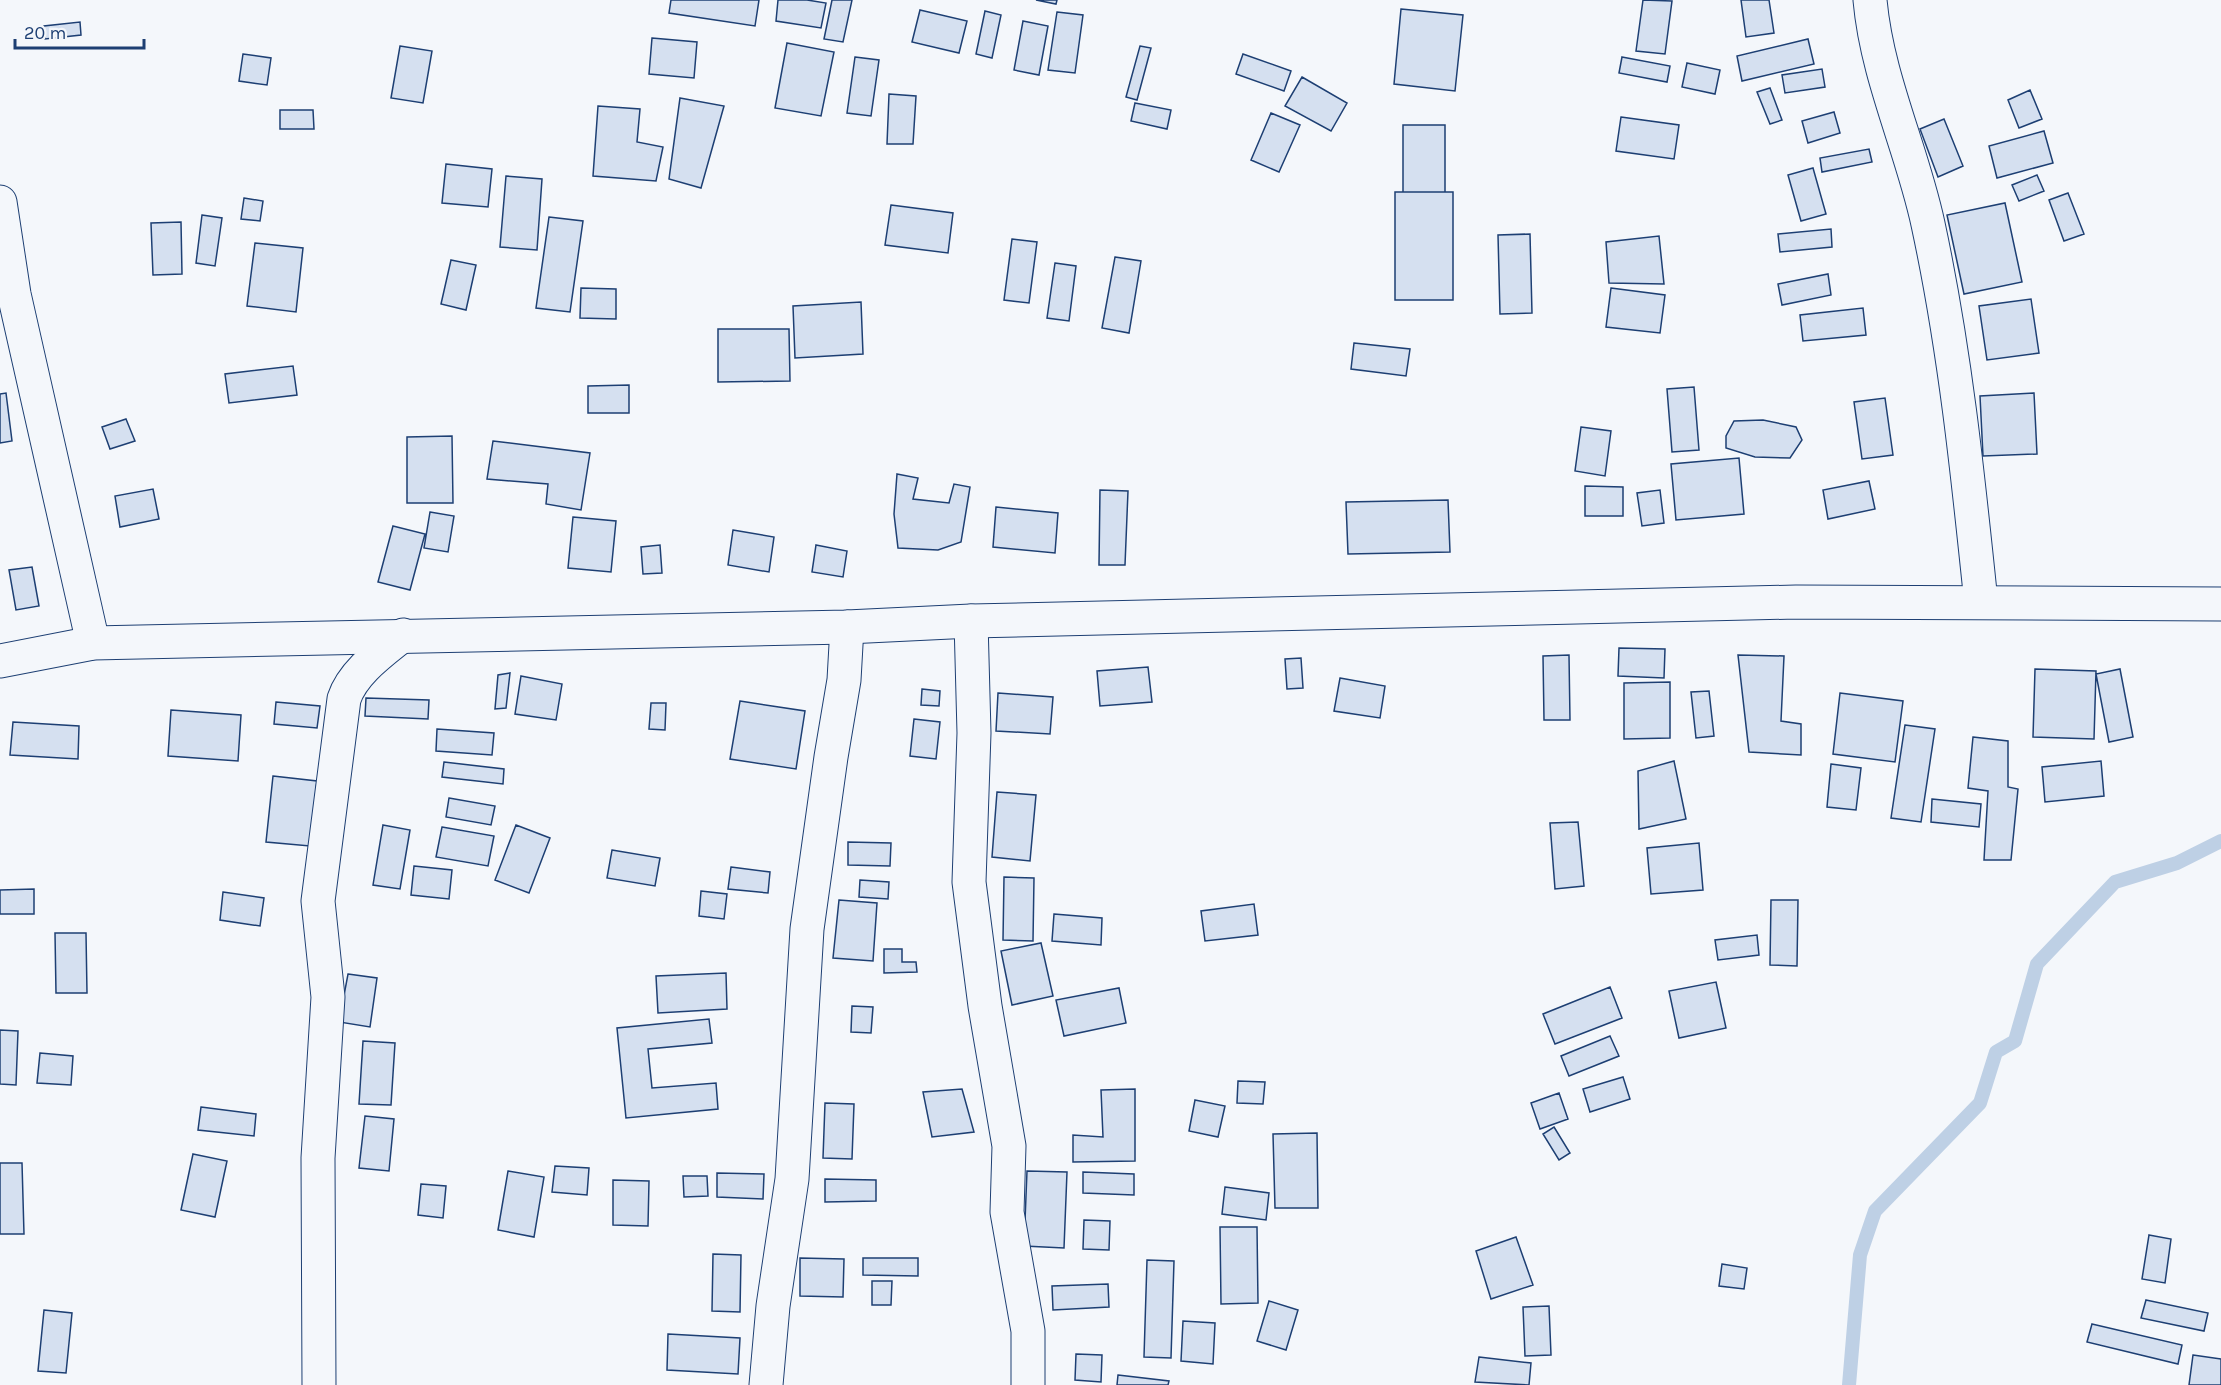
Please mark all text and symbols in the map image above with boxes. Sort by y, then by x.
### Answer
scale bar [15,12,144,50]
text: 20 m [24,22,66,44]

